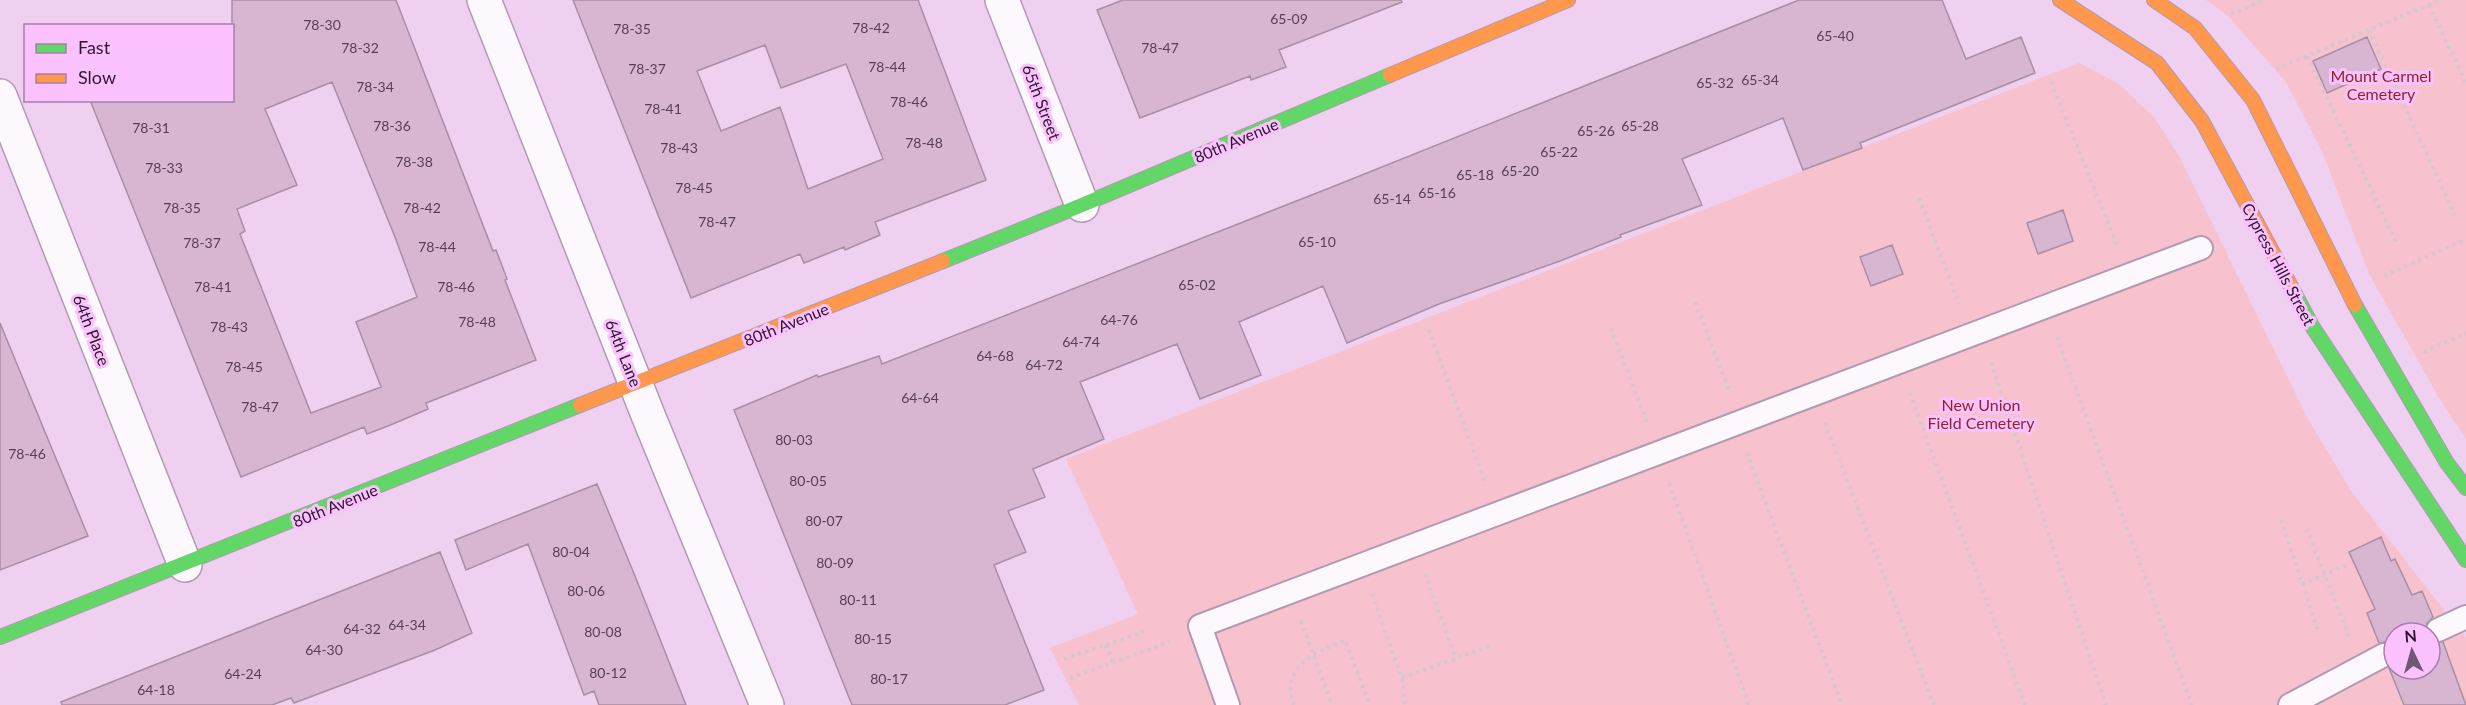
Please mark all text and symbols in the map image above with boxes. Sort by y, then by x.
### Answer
house number: 65-09 [1270,10,1308,27]
house number: 78-30 [303,16,341,33]
house number: 78-42 [852,19,890,36]
house number: 78-35 [613,20,651,37]
legend [24,24,234,102]
house number: 65-40 [1816,27,1854,44]
text: Fast [78,36,111,58]
house number: 78-32 [341,39,379,56]
house number: 78-47 [1141,39,1179,56]
house number: 78-44 [868,58,906,75]
house number: 78-37 [628,60,666,77]
street label: 65th Street [1019,62,1065,143]
text: Slow [78,66,116,88]
park label: Mount Carmel Cemetery [2330,66,2432,103]
house number: 65-34 [1741,71,1779,88]
house number: 65-32 [1696,74,1734,91]
house number: 78-34 [356,78,394,95]
house number: 78-46 [890,93,928,110]
house number: 78-41 [644,100,682,117]
street label: 80th Avenue [1191,114,1281,166]
house number: 78-36 [373,117,411,134]
house number: 65-28 [1621,117,1659,134]
house number: 78-31 [132,119,170,136]
house number: 65-26 [1577,122,1615,139]
house number: 78-48 [905,134,943,151]
house number: 78-43 [660,139,698,156]
house number: 65-22 [1540,143,1578,160]
house number: 78-38 [395,153,433,170]
house number: 78-33 [145,159,183,176]
house number: 65-20 [1501,162,1539,179]
house number: 65-18 [1456,166,1494,183]
house number: 78-45 [675,179,713,196]
house number: 65-16 [1418,184,1456,201]
house number: 65-14 [1373,190,1411,207]
house number: 78-35 [163,199,201,216]
house number: 78-42 [403,199,441,216]
street label: Cypress Hills Street [2239,199,2319,329]
house number: 78-47 [698,213,736,230]
house number: 65-10 [1298,233,1336,250]
house number: 78-37 [183,234,221,251]
house number: 78-44 [418,238,456,255]
house number: 65-02 [1178,276,1216,293]
house number: 78-41 [194,278,232,295]
house number: 78-46 [437,278,475,295]
street label: 64th Place [70,292,114,368]
street label: 80th Avenue [741,298,831,350]
house number: 64-76 [1100,311,1138,328]
house number: 78-48 [458,313,496,330]
street label: 64th Lane [602,317,646,389]
house number: 78-43 [210,318,248,335]
house number: 64-74 [1062,333,1100,350]
house number: 64-68 [976,347,1014,364]
house number: 64-72 [1025,356,1063,373]
house number: 78-45 [225,358,263,375]
house number: 64-64 [901,389,939,406]
park label: New Union Field Cemetery [1928,395,2035,432]
house number: 78-47 [241,398,279,415]
house number: 80-03 [775,431,813,448]
house number: 78-46 [8,445,46,462]
house number: 80-05 [789,472,827,489]
street label: 80th Avenue [290,479,380,531]
house number: 80-07 [805,512,843,529]
house number: 80-04 [552,543,590,560]
house number: 80-09 [816,554,854,571]
house number: 80-06 [567,582,605,599]
house number: 80-11 [839,591,877,608]
house number: 64-34 [388,616,426,633]
house number: 64-32 [343,620,381,637]
north arrow [2382,621,2442,681]
house number: 80-08 [584,623,622,640]
text: N [2404,626,2418,646]
house number: 80-15 [854,630,892,647]
house number: 64-30 [305,641,343,658]
house number: 80-12 [589,664,627,681]
house number: 64-24 [224,665,262,682]
house number: 80-17 [870,670,908,687]
house number: 64-18 [137,681,175,698]

